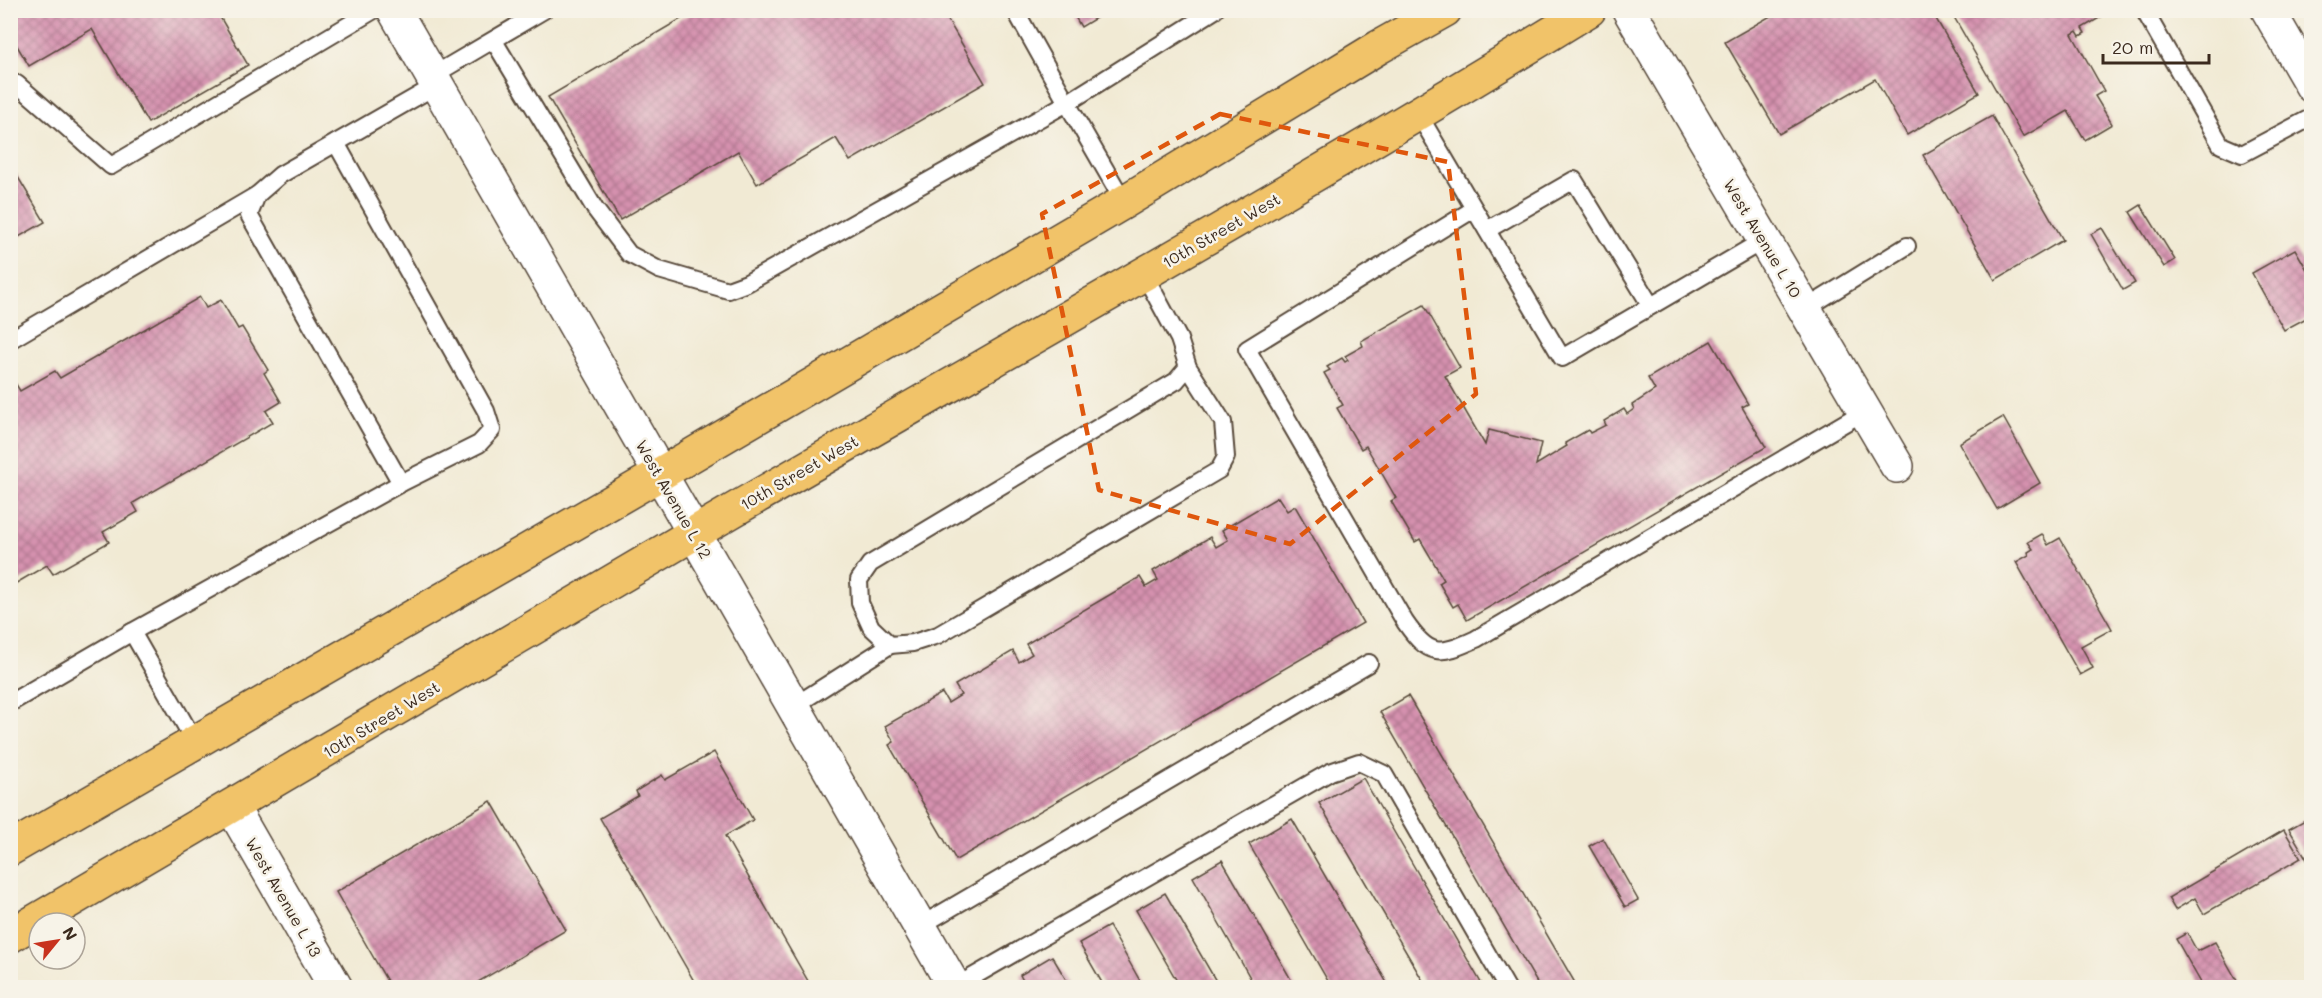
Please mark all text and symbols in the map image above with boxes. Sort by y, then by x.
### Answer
scale bar [2103,27,2210,65]
text: 20 m [2112,35,2153,59]
street label: West Avenue L 10 [1719,175,1807,301]
street label: 10th Street West [1158,188,1284,272]
street label: 10th Street West [736,430,862,514]
street label: West Avenue L 12 [631,436,717,562]
street label: 10th Street West [319,676,443,762]
street label: West Avenue L 13 [241,834,327,960]
north arrow [27,911,87,971]
text: N [58,923,83,944]

